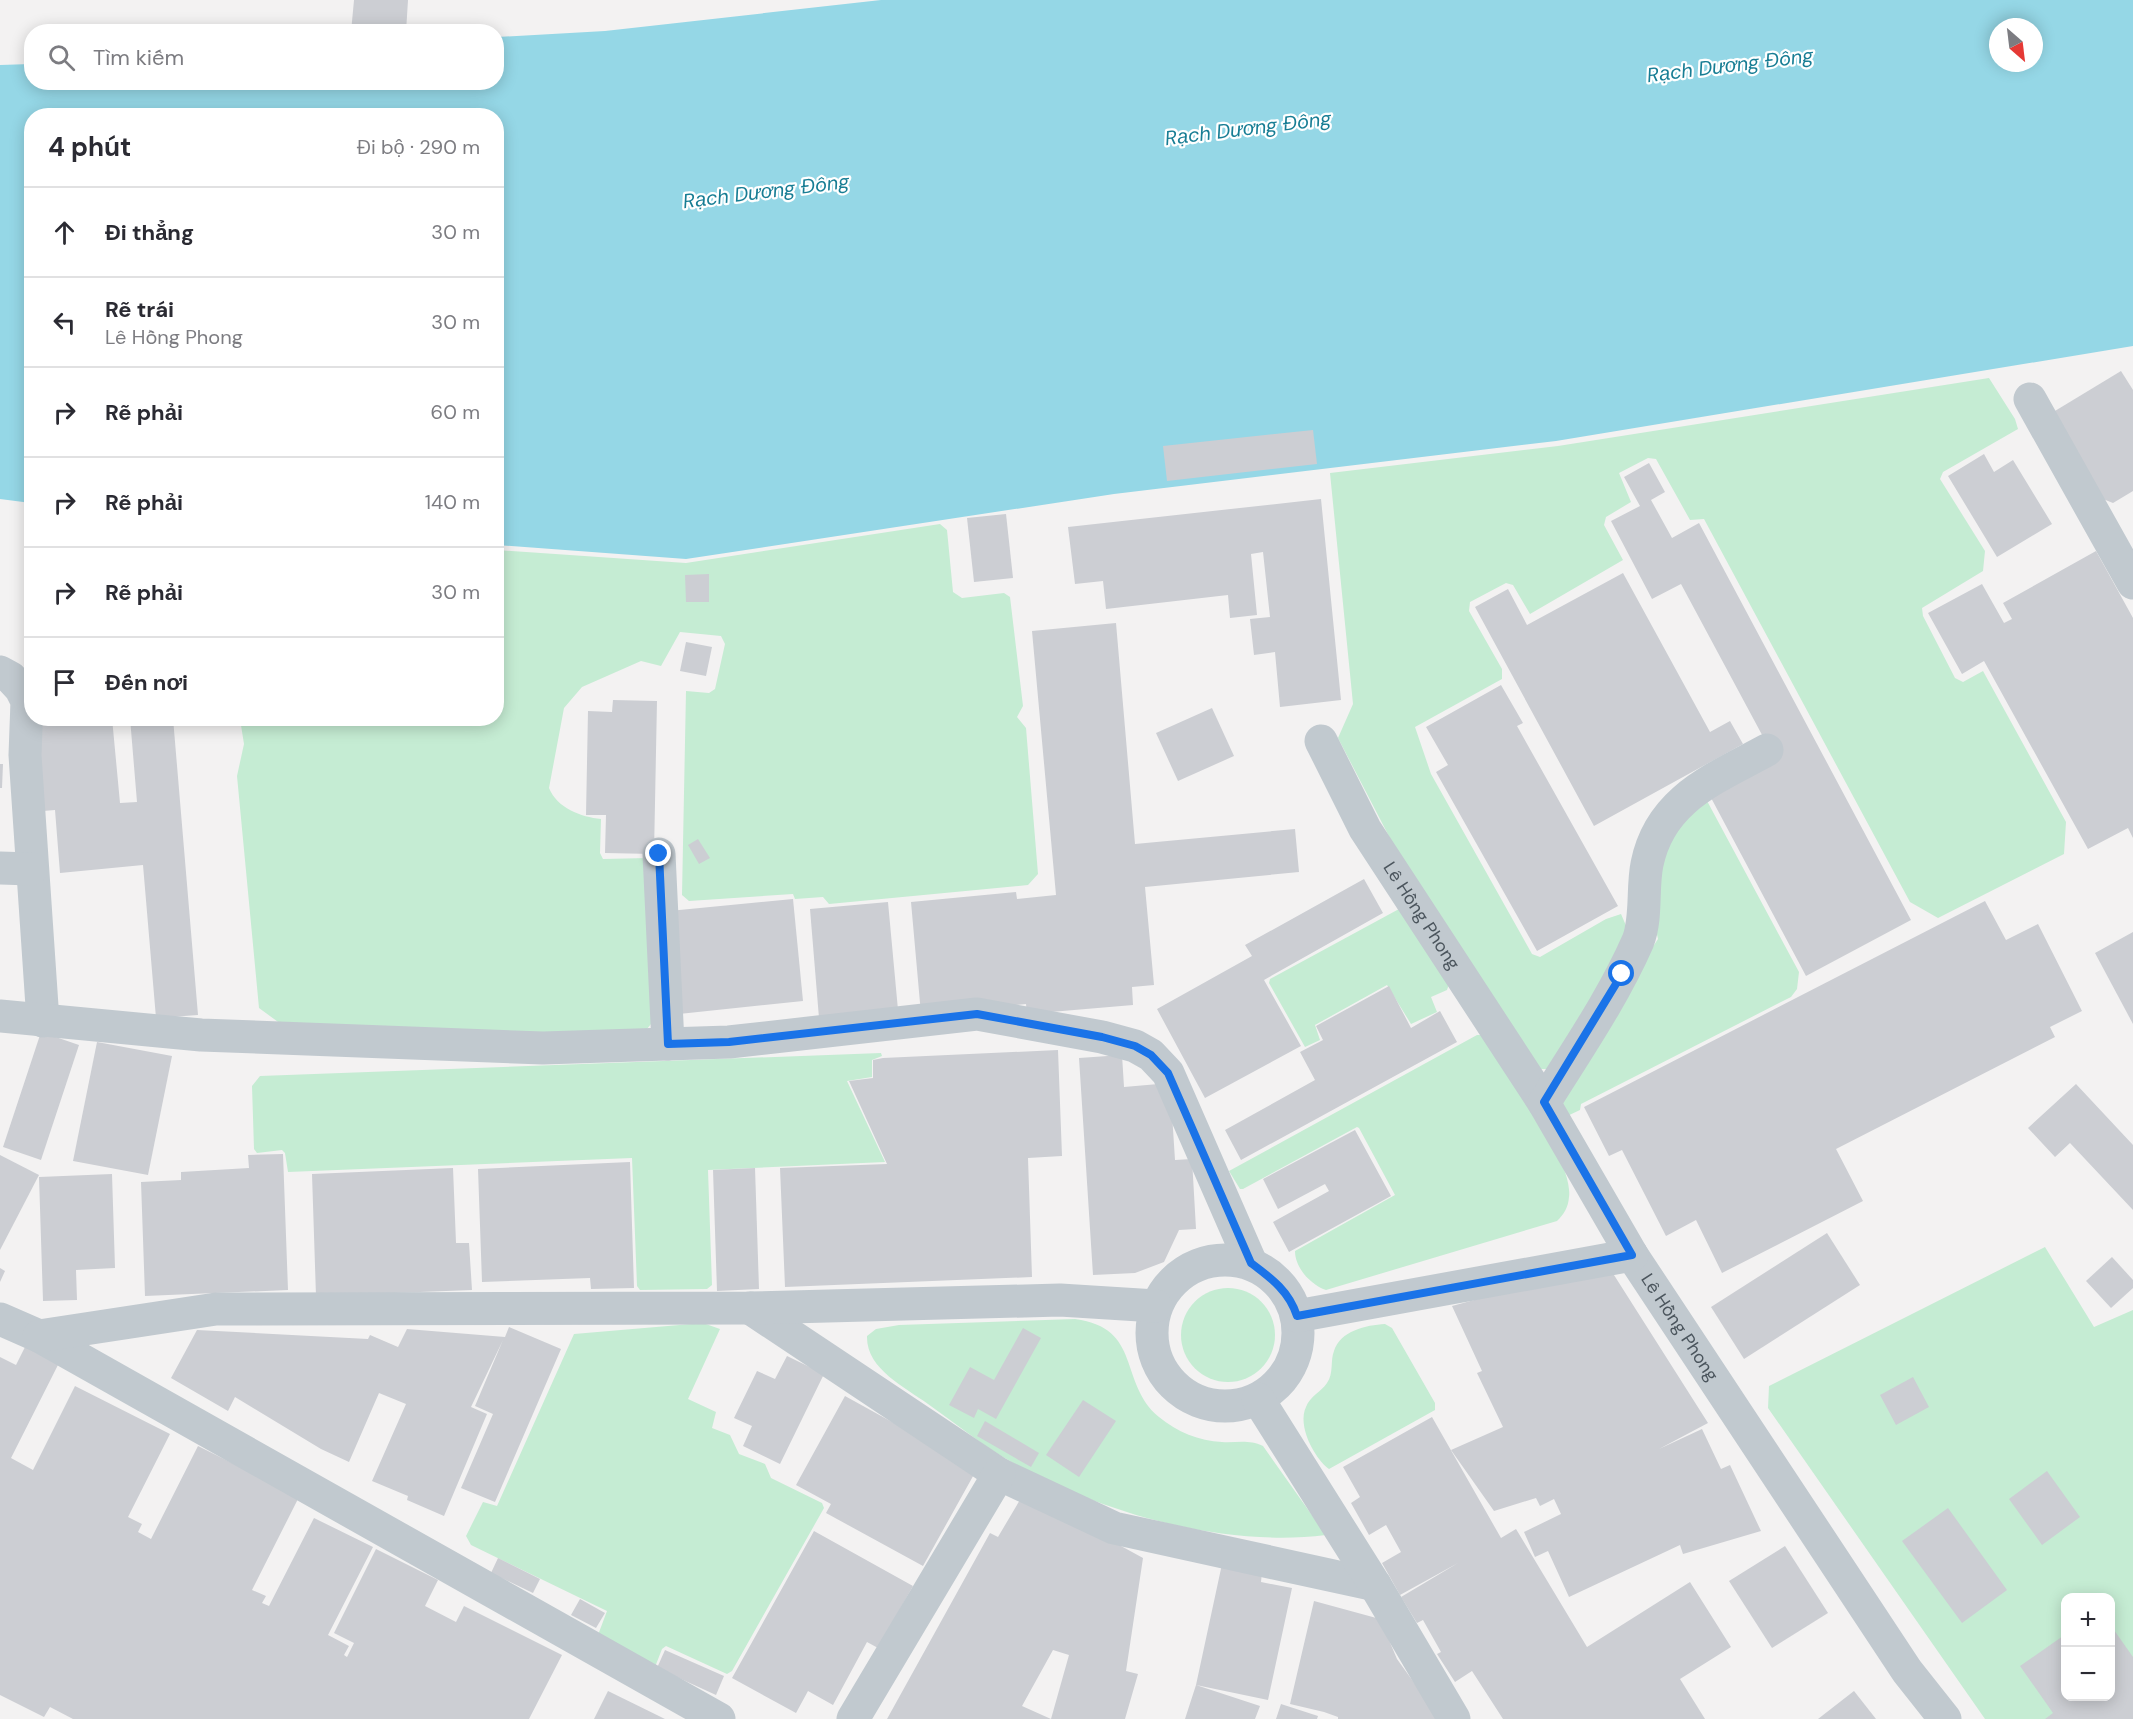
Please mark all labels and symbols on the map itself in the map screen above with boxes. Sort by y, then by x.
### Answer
north arrow [1989,18,2043,72]
water label: Rạch Dương Đông [1645,42,1816,88]
water label: Rạch Dương Đông [1163,105,1334,151]
water label: Rạch Dương Đông [681,168,852,214]
route end [645,840,671,866]
street label: Lê Hồng Phong [1378,857,1466,974]
route start [1608,960,1634,986]
street label: Lê Hồng Phong [1636,1269,1724,1386]

